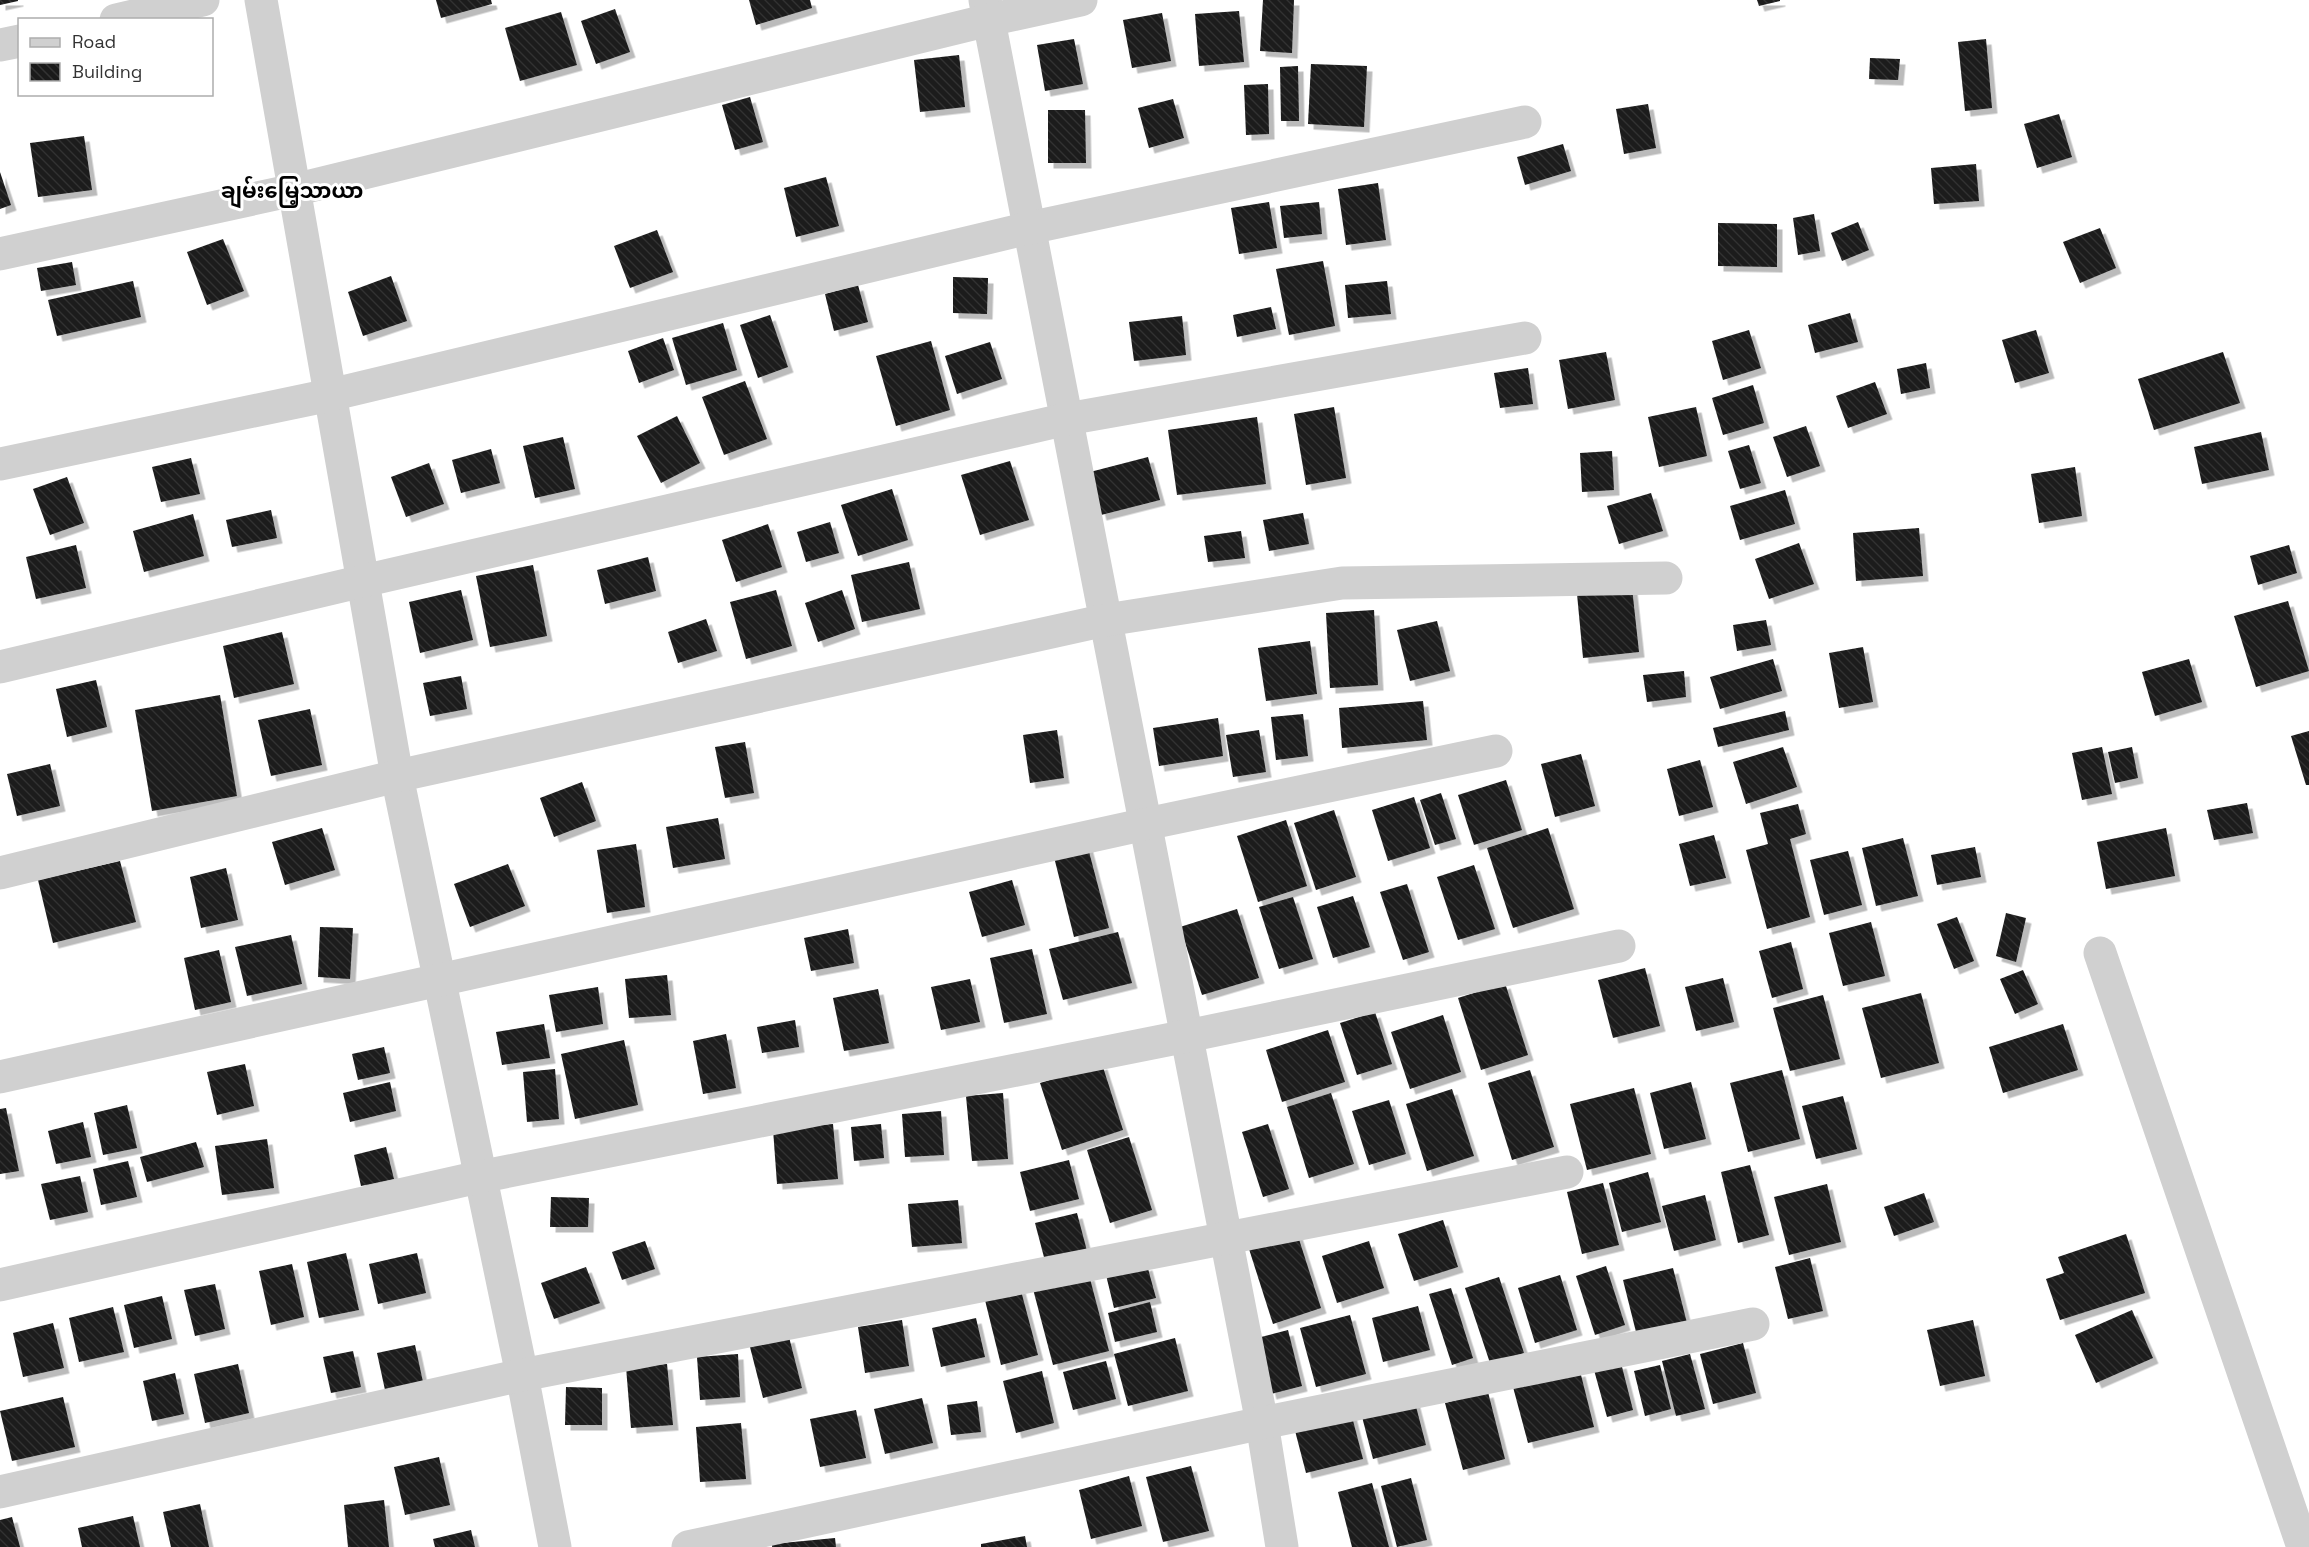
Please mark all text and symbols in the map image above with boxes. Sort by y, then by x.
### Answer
legend [18,18,213,96]
text: Road [72,30,116,53]
text: Building [72,60,142,83]
district label: ချမ်းမြေ့သာယာ [221,175,363,209]

